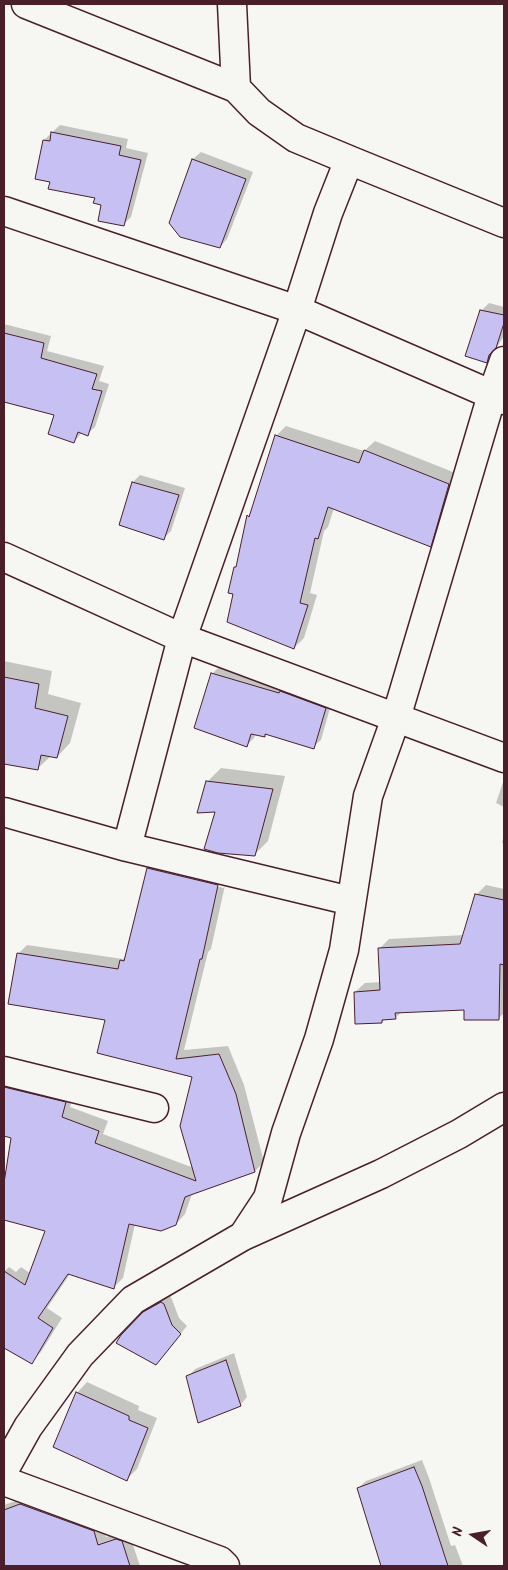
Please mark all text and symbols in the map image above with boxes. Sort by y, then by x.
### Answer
north arrow [448,1510,498,1560]
text: N [447,1525,470,1538]

